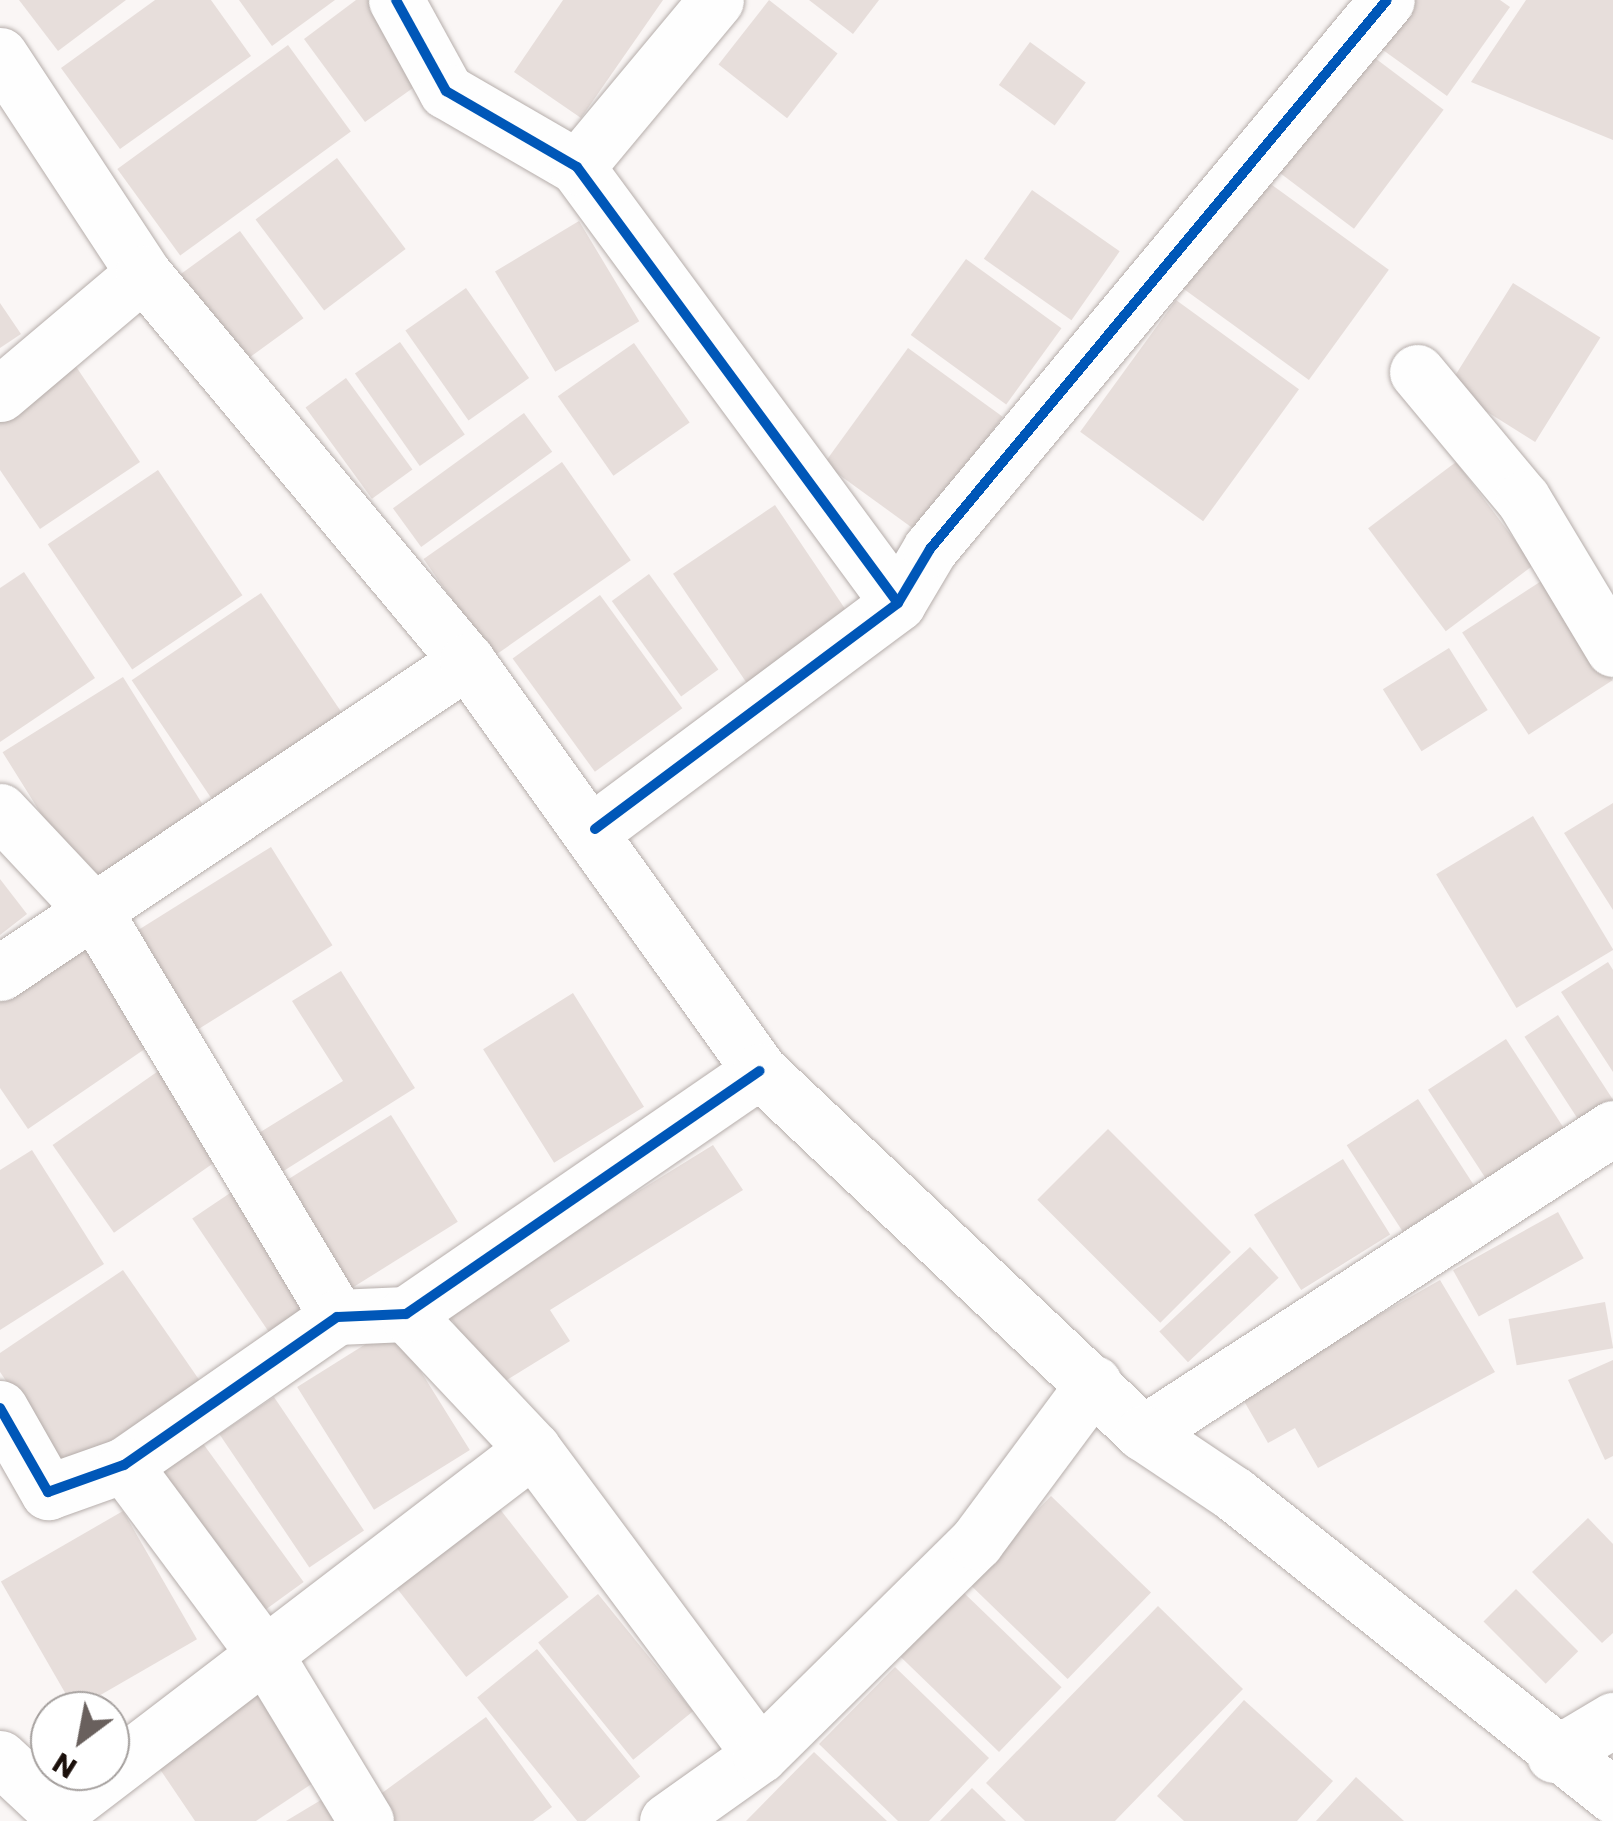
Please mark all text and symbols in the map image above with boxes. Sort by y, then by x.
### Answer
north arrow [30,1691,130,1791]
text: N [46,1743,84,1787]

